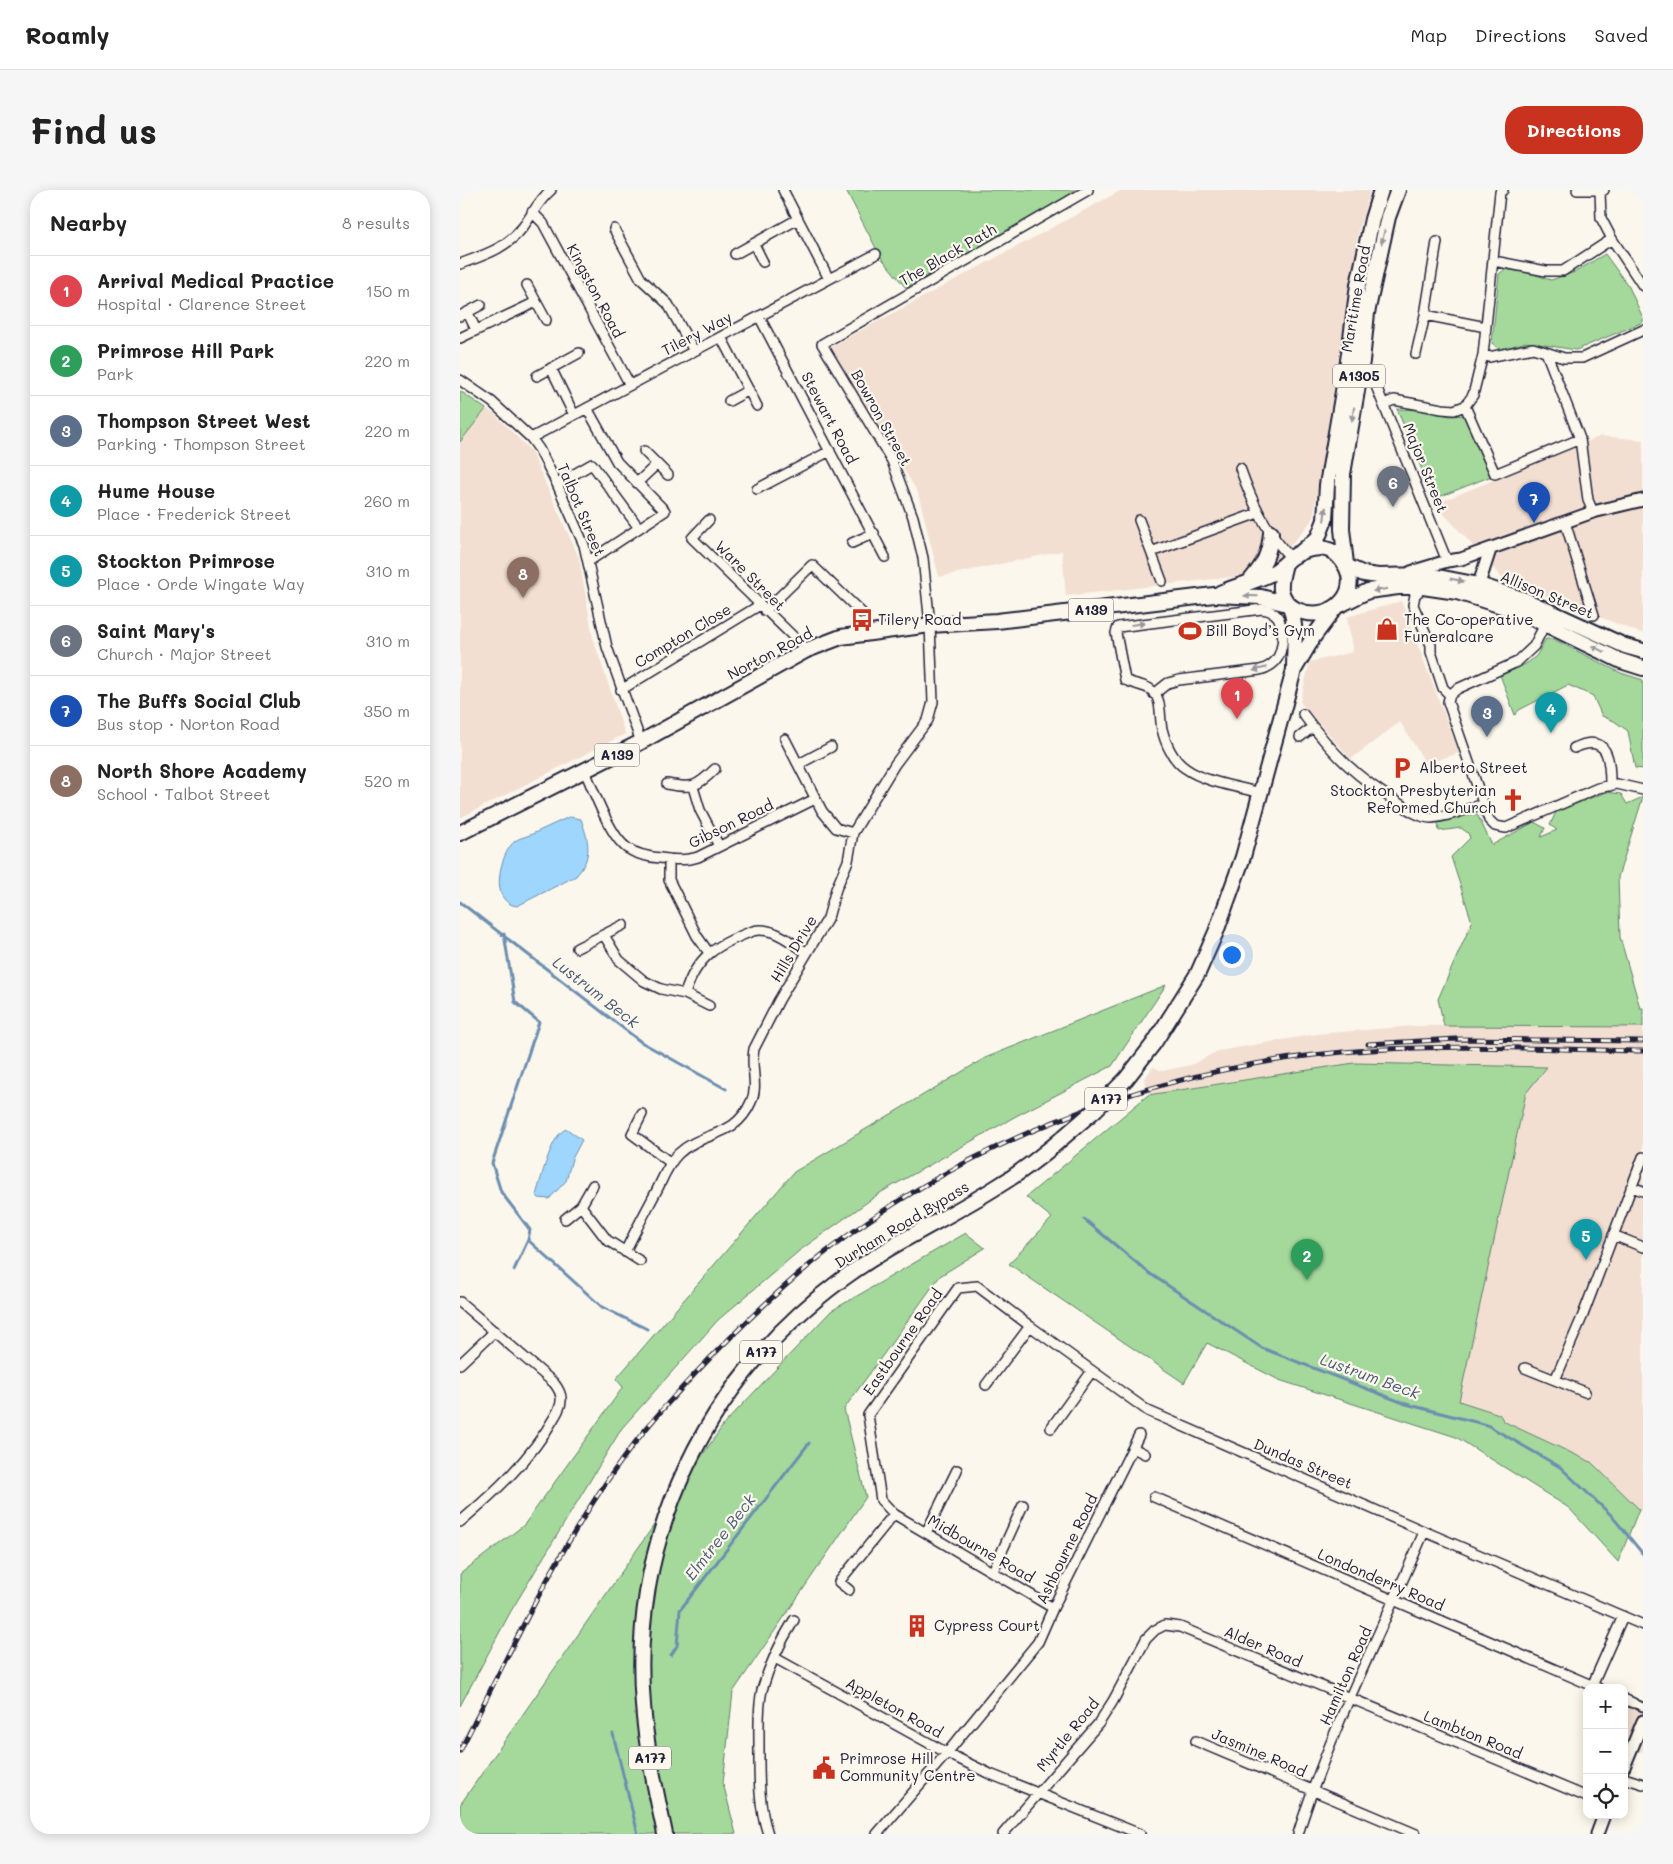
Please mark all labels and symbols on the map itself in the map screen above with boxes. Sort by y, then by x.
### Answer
street label: The Black Path [896,218,999,290]
one-way arrow [1379,229,1387,244]
street label: Kingston Road [563,240,629,341]
street label: Maritime Road [1336,244,1374,354]
street label: Tilery Way [658,306,735,360]
road number: A1305 [1333,365,1385,388]
street label: Bowron Street [847,366,917,469]
street label: Stewart Road [797,368,863,467]
one-way arrow [1348,406,1356,422]
street label: Major Street [1399,420,1453,516]
street label: Talbot Street [553,460,610,559]
pin: 6 [1377,466,1409,507]
pin: 7 [1518,482,1550,523]
one-way arrow [1321,505,1329,521]
street label: Ware Street [711,536,790,615]
pin: 8 [507,557,539,598]
street label: Allison Street [1498,565,1597,623]
one-way arrow [1449,576,1464,584]
one-way arrow [1372,586,1388,594]
one-way arrow [1243,592,1259,600]
street label: Compton Close [630,598,735,672]
road number: A139 [1068,598,1114,622]
bus stop icon: Tilery Road [849,607,875,633]
place label: Tilery Road [878,609,962,629]
place label: The Co-operative Funeralcare [1404,609,1534,646]
shop icon: The Co-operative Funeralcare [1374,616,1400,642]
sports icon: Bill Boyd’s Gym [1177,618,1203,644]
one-way arrow [1130,620,1146,628]
place label: Bill Boyd’s Gym [1206,620,1315,640]
street label: Norton Road [724,622,815,684]
one-way arrow [1591,645,1605,653]
one-way arrow [1253,665,1268,673]
pin: 1 [1221,678,1253,719]
pin: 4 [1535,692,1567,733]
pin: 3 [1471,696,1503,737]
road number: A139 [594,744,640,766]
parking icon: Alberto Street [1389,755,1415,781]
place label: Alberto Street [1419,757,1528,777]
place label: Stockton Presbyterian Reformed Church [1330,780,1496,817]
church icon: Stockton Presbyterian Reformed Church [1500,787,1526,813]
street label: Gibson Road [685,794,776,852]
street label: Hills Drive [765,911,821,986]
your location [1219,942,1245,968]
water label: Lustrum Beck [549,951,644,1032]
road number: A177 [1085,1088,1127,1111]
street label: Durham Road Bypass [831,1176,972,1272]
pin: 5 [1570,1219,1602,1260]
pin: 2 [1291,1239,1323,1280]
street label: Eastbourne Road [858,1284,946,1399]
road number: A177 [740,1340,782,1364]
water label: Lustrum Beck [1318,1348,1423,1403]
street label: Dundas Street [1251,1433,1356,1493]
water label: Elmtree Beck [679,1489,760,1584]
street label: Ashbourne Road [1031,1490,1101,1607]
street label: Midbourne Road [925,1509,1038,1587]
street label: Londonderry Road [1315,1543,1448,1615]
building icon: Cypress Court [904,1613,930,1639]
place label: Cypress Court [934,1615,1040,1635]
street label: Alder Road [1221,1621,1305,1671]
street label: Hamilton Road [1314,1623,1376,1728]
street label: Appleton Road [842,1672,947,1742]
street label: Myrtle Road [1031,1693,1103,1775]
street label: Lambton Road [1421,1705,1526,1763]
street label: Jasmine Road [1209,1723,1310,1781]
road number: A177 [629,1746,671,1770]
place label: Primrose Hill Community Centre [840,1748,976,1785]
public building icon: Primrose Hill Community Centre [811,1755,837,1781]

